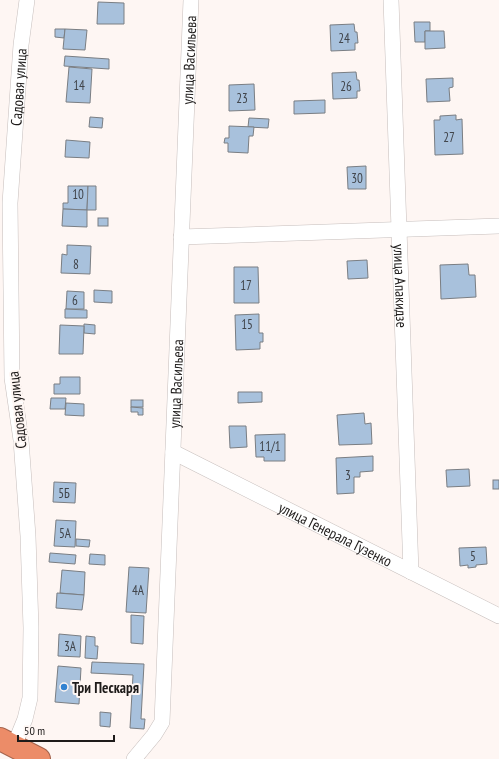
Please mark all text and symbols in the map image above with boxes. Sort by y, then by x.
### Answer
street label: улица Васильева [177,15,200,105]
house number: 24 [338,30,350,47]
street label: Садовая улица [6,48,30,126]
house number: 14 [73,77,85,94]
house number: 26 [340,78,352,95]
house number: 23 [236,90,248,107]
house number: 27 [443,129,455,146]
house number: 30 [351,170,363,187]
house number: 10 [72,186,84,203]
street label: улица Апакидзе [390,244,412,328]
house number: 8 [73,256,79,273]
house number: 17 [240,277,252,294]
house number: 6 [72,292,78,309]
house number: 15 [241,316,253,333]
street label: улица Васильева [164,339,187,429]
street label: Садовая улица [3,370,31,450]
house number: 11/1 [259,438,281,455]
house number: 3 [345,467,351,484]
house number: 5Б [58,485,70,502]
street label: улица Генерала Гузенко [276,497,396,570]
house number: 5А [59,525,72,542]
house number: 5 [470,548,476,565]
house number: 4А [132,582,145,599]
house number: 3А [64,638,77,655]
place label: Три Пескаря [72,678,139,697]
marker: Три Пескаря [59,682,69,692]
scale bar [18,717,114,743]
text: 50 m [24,723,45,738]

